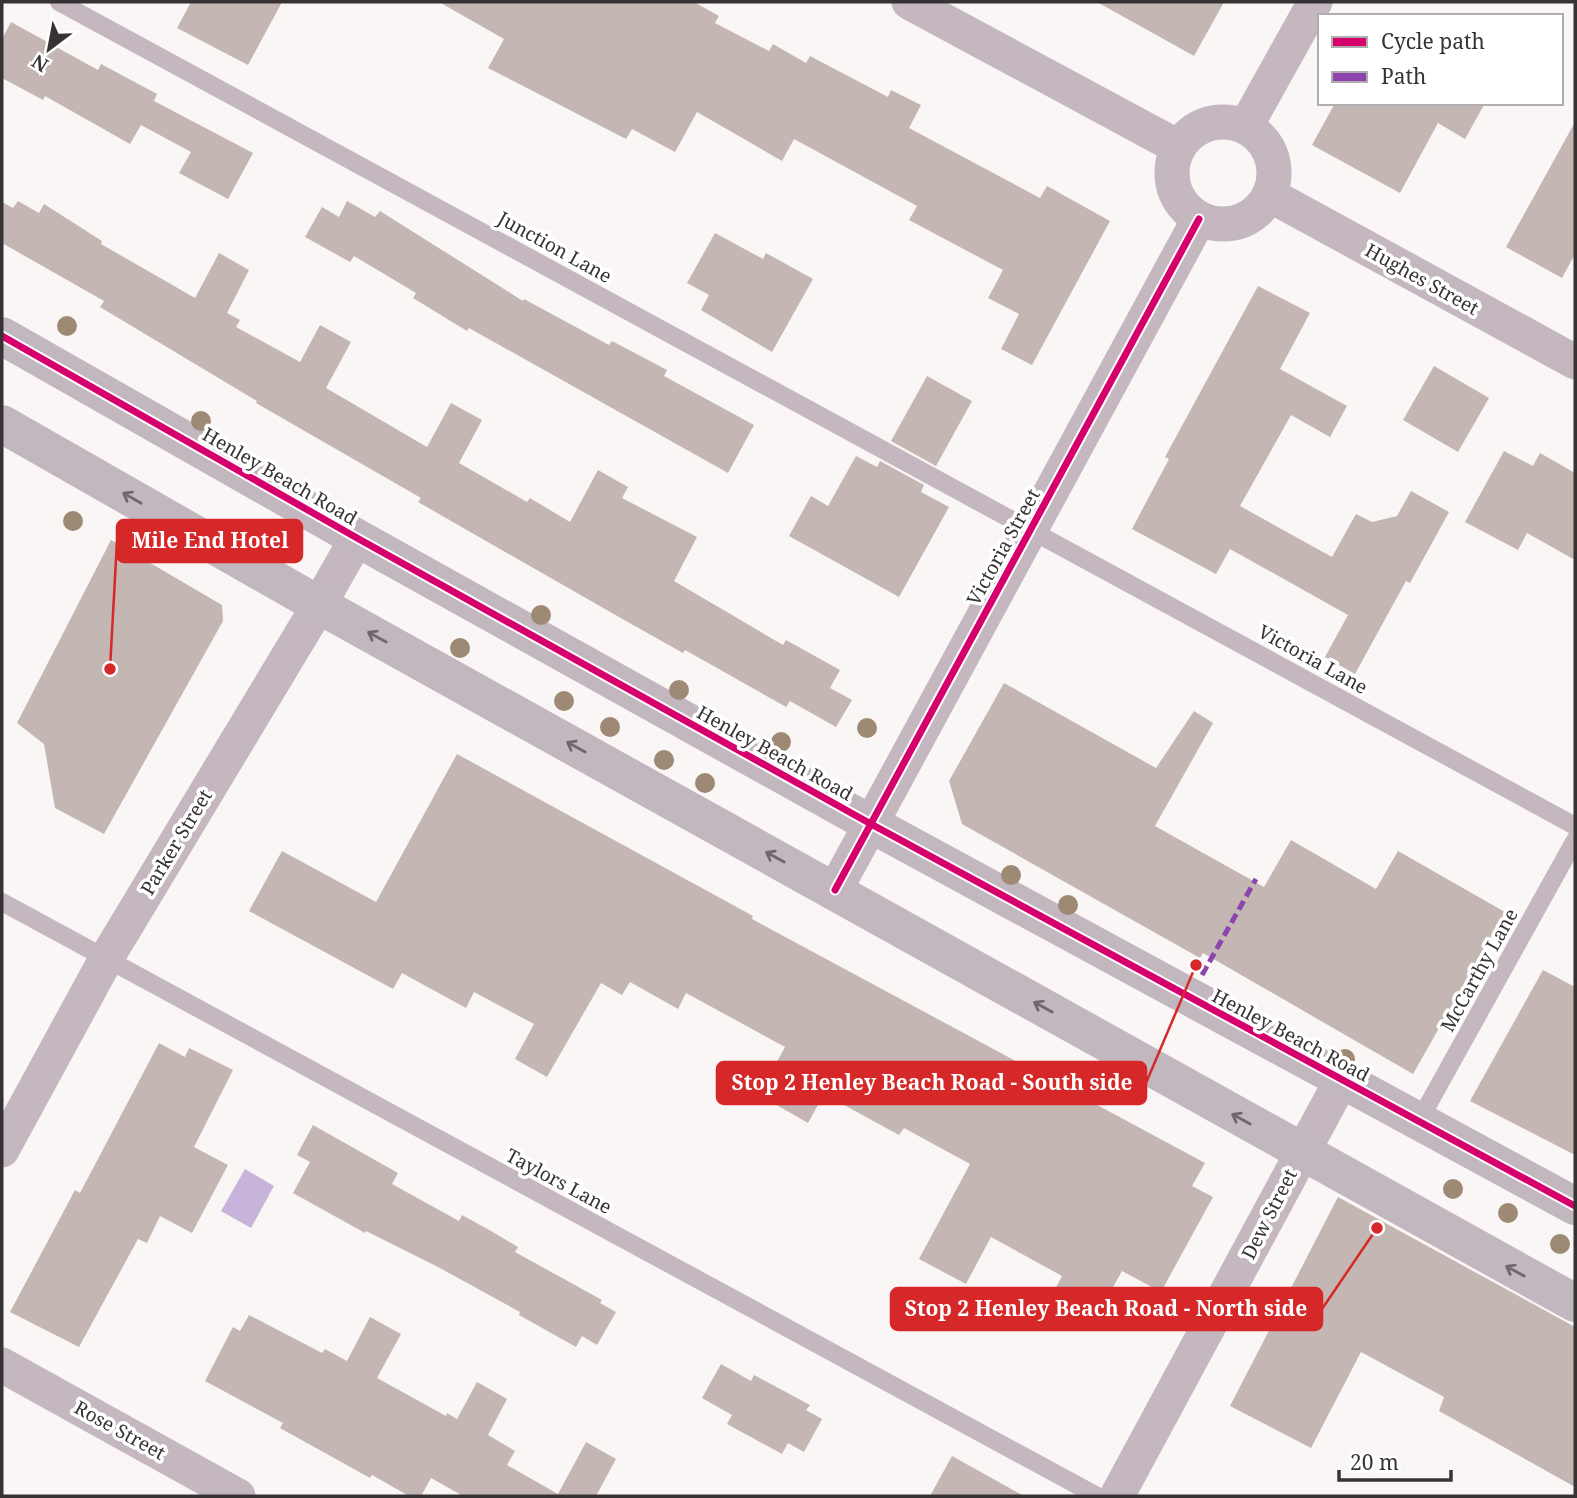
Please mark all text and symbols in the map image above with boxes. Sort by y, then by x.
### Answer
north arrow [14,14,84,84]
legend [1318,14,1563,105]
text: Cycle path [1381,27,1485,55]
text: N [27,48,53,78]
text: Path [1381,62,1426,90]
street label: Junction Lane [493,205,617,289]
street label: Hughes Street [1361,237,1484,321]
street label: Henley Beach Road [198,421,362,531]
street label: Victoria Street [960,484,1046,610]
one-way arrow [122,491,142,505]
callout: Mile End Hotel [117,520,302,562]
text: Mile End Hotel [131,526,289,554]
street label: Victoria Lane [1254,618,1372,700]
one-way arrow [367,630,387,644]
street label: Henley Beach Road [692,699,858,807]
one-way arrow [566,740,587,753]
street label: Parker Street [134,784,218,900]
one-way arrow [765,850,786,863]
street label: McCarthy Lane [1434,904,1524,1036]
street label: Henley Beach Road [1208,983,1374,1088]
one-way arrow [1033,1000,1054,1013]
callout: Stop 2 Henley Beach Road - South side [717,1062,1146,1104]
text: Stop 2 Henley Beach Road - South side [731,1068,1133,1096]
one-way arrow [1232,1112,1252,1126]
street label: Taylors Lane [502,1142,616,1220]
street label: Dew Street [1235,1164,1303,1264]
one-way arrow [1506,1263,1526,1277]
callout: Stop 2 Henley Beach Road - North side [891,1288,1322,1330]
text: Stop 2 Henley Beach Road - North side [905,1294,1307,1322]
street label: Rose Street [70,1394,170,1466]
scale bar [1339,1438,1451,1482]
text: 20 m [1350,1448,1399,1476]

